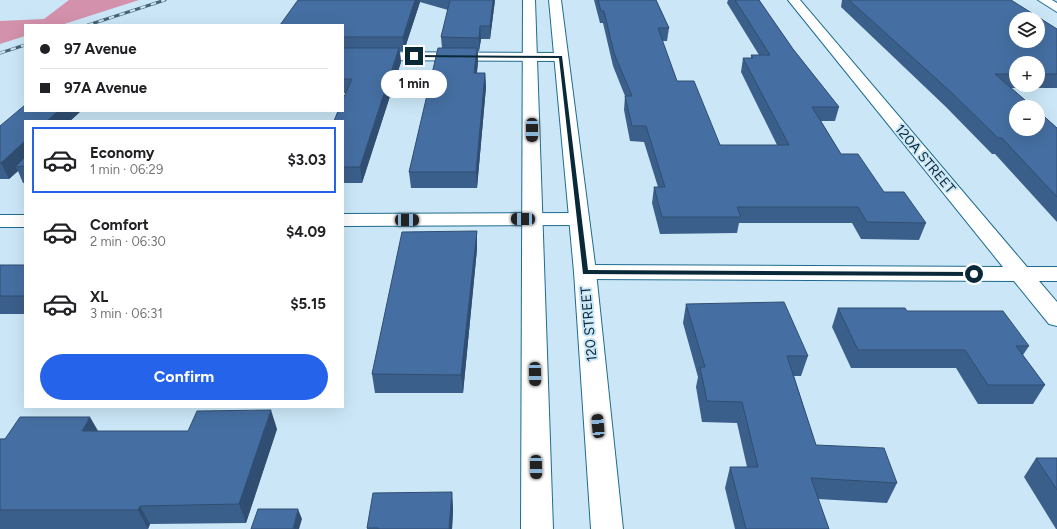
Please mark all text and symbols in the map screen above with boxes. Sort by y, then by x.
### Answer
map controls [1009,12,1045,136]
button: layers [1009,12,1045,48]
text: 97 Avenue [64,40,136,58]
route end [405,47,423,65]
button: + [1009,56,1045,92]
callout: 1 min [381,70,447,98]
text: 1 min [399,76,429,91]
text: 97A Avenue [64,79,147,97]
button: − [1009,100,1045,136]
car [526,118,538,142]
street label: 120A STREET [891,121,959,197]
icon: car [42,142,78,178]
text: Economy [90,144,155,162]
text: $3.03 [288,151,326,169]
text: 1 min · 06:29 [90,162,163,177]
car [511,213,535,225]
icon: car [42,214,78,250]
car [395,214,419,226]
text: Comfort [90,216,149,234]
text: $4.09 [286,223,326,241]
text: 2 min · 06:30 [90,234,166,249]
route start [965,265,983,283]
street label: 120 STREET [577,285,601,362]
icon: car [42,286,78,322]
text: XL [90,288,108,306]
text: $5.15 [290,295,326,313]
text: 3 min · 06:31 [90,306,163,321]
button: Confirm [40,354,328,400]
car [529,362,541,386]
car [591,414,605,438]
car [530,455,542,479]

